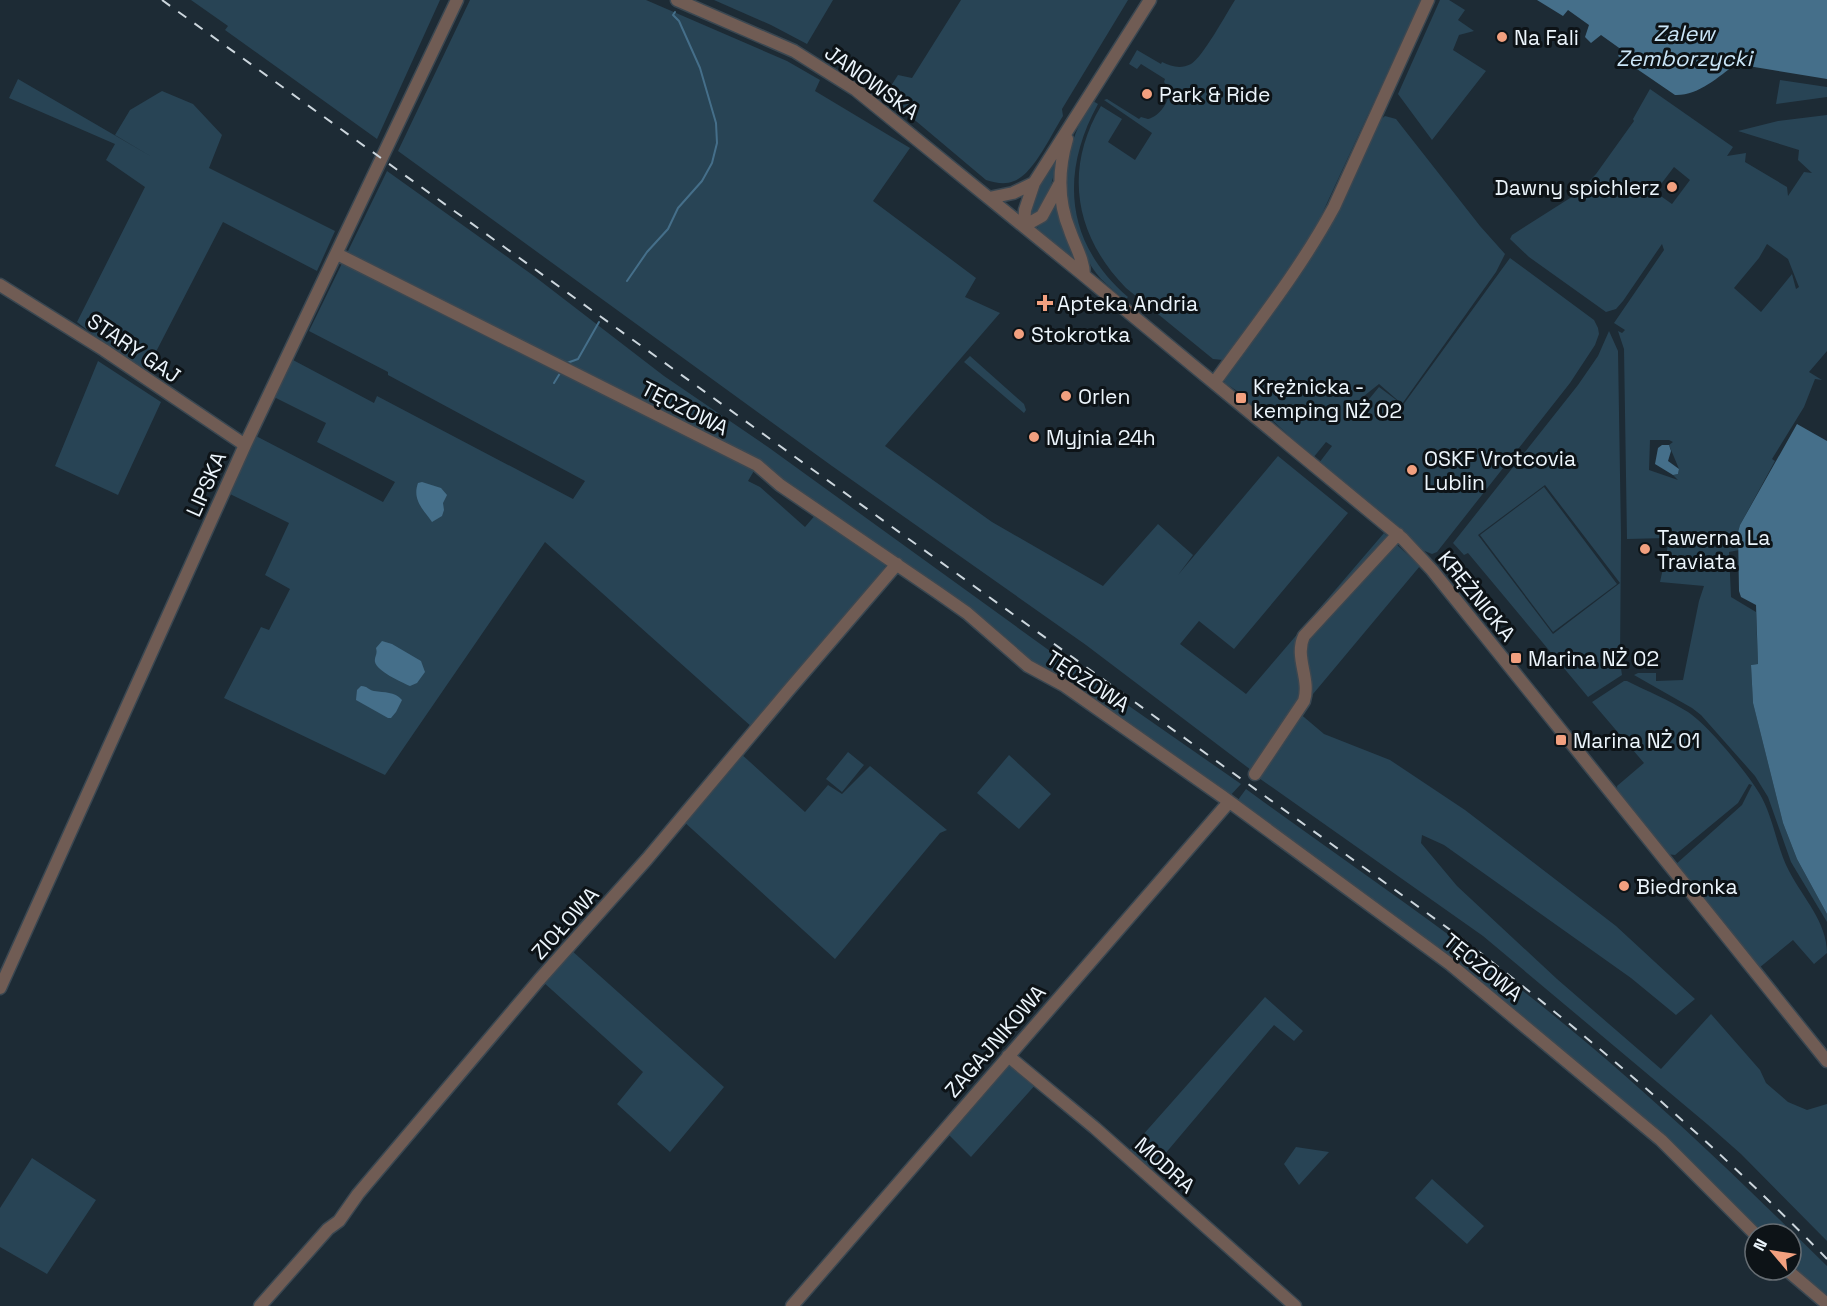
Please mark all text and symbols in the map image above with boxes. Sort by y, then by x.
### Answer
water label: Zalew Zemborzycki [1616,19,1754,72]
place label: Na Fali [1514,24,1579,51]
marker: Na Fali [1495,30,1509,44]
street label: JANOWSKA [819,39,925,125]
place label: Park & Ride [1159,81,1271,108]
marker: Park & Ride [1140,87,1154,101]
place label: Dawny spichlerz [1495,174,1660,201]
marker: Dawny spichlerz [1665,180,1679,194]
place label: Apteka Andria [1057,290,1198,317]
marker: Apteka Andria [1038,296,1052,310]
street label: STARY GAJ [82,307,186,389]
place label: Stokrotka [1031,321,1130,348]
marker: Stokrotka [1012,327,1026,341]
place label: Krężnicka - kemping NŻ 02 [1253,373,1402,424]
street label: TĘCZOWA [637,375,733,441]
place label: Orlen [1078,383,1130,410]
marker: Orlen [1059,389,1073,403]
marker: Krężnicka - kemping NŻ 02 [1234,391,1248,405]
place label: Myjnia 24h [1046,424,1156,451]
marker: Myjnia 24h [1027,430,1041,444]
place label: OSKF Vrotcovia Lublin [1424,445,1576,496]
street label: LIPSKA [180,447,232,521]
marker: OSKF Vrotcovia Lublin [1405,463,1419,477]
place label: Tawerna La Traviata [1657,524,1770,575]
marker: Tawerna La Traviata [1638,542,1652,556]
street label: KRĘŻNICKA [1432,545,1522,647]
street label: TĘCZOWA [1041,644,1135,718]
place label: Marina NŻ 02 [1528,645,1659,672]
marker: Marina NŻ 02 [1509,651,1523,665]
place label: Marina NŻ 01 [1573,727,1700,754]
marker: Marina NŻ 01 [1554,733,1568,747]
place label: Biedronka [1636,873,1738,900]
marker: Biedronka [1617,879,1631,893]
street label: ZIOŁOWA [525,881,605,965]
street label: TĘCZOWA [1438,927,1528,1007]
street label: ZAGAJNIKOWA [939,979,1051,1103]
street label: MODRA [1129,1131,1201,1199]
north arrow [1743,1222,1803,1282]
text: N [1749,1235,1772,1255]

